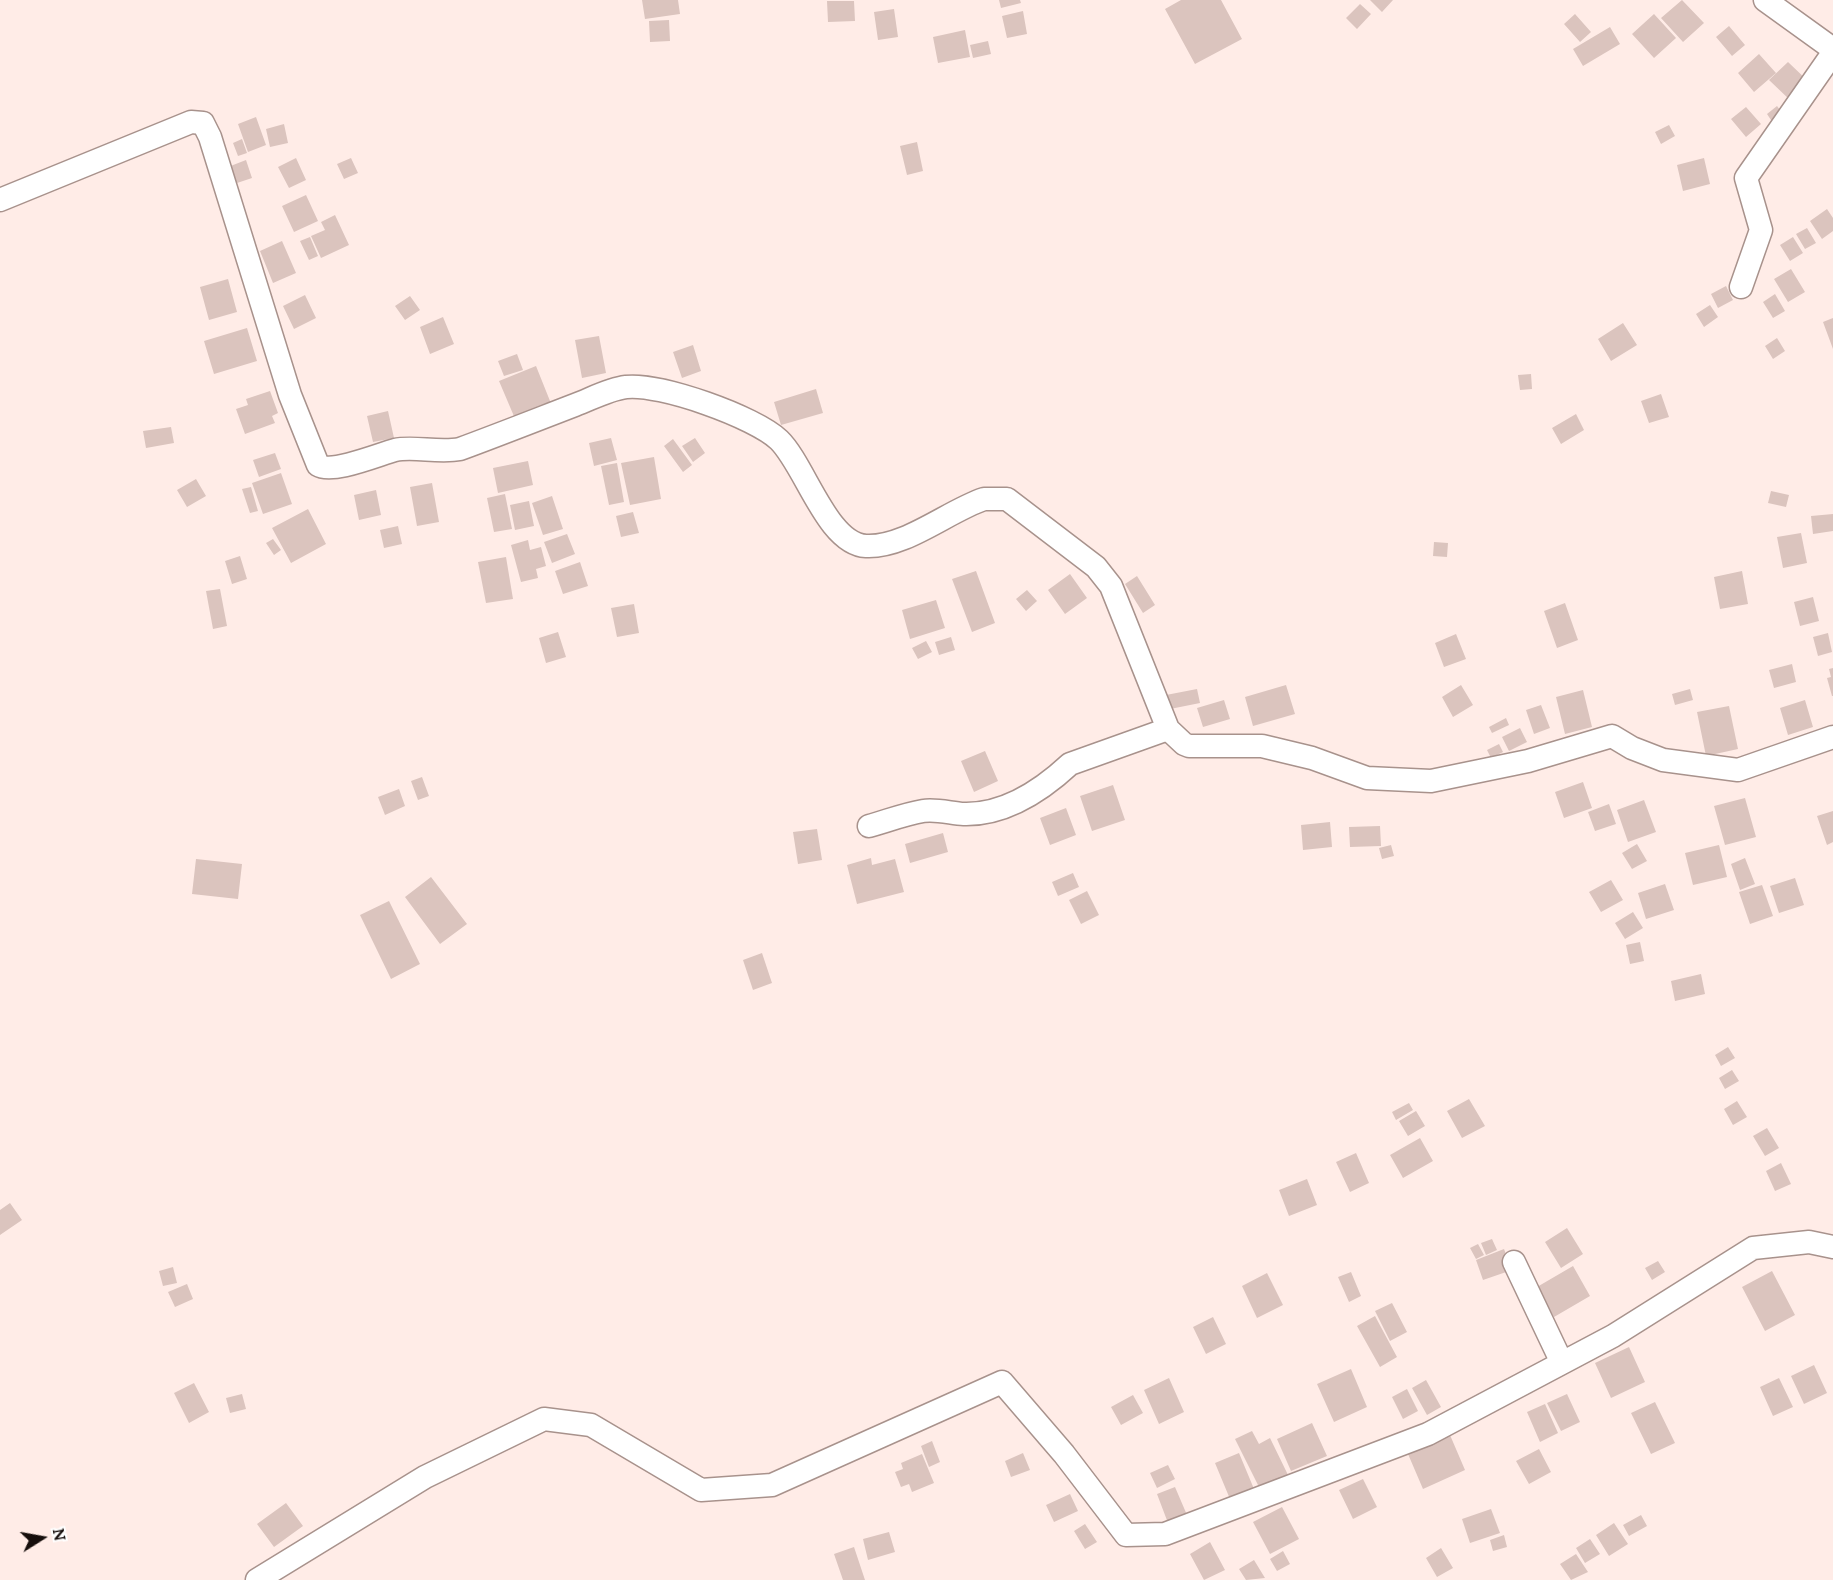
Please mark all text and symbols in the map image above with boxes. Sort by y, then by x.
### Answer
north arrow [12,1508,72,1568]
text: N [49,1527,71,1543]

